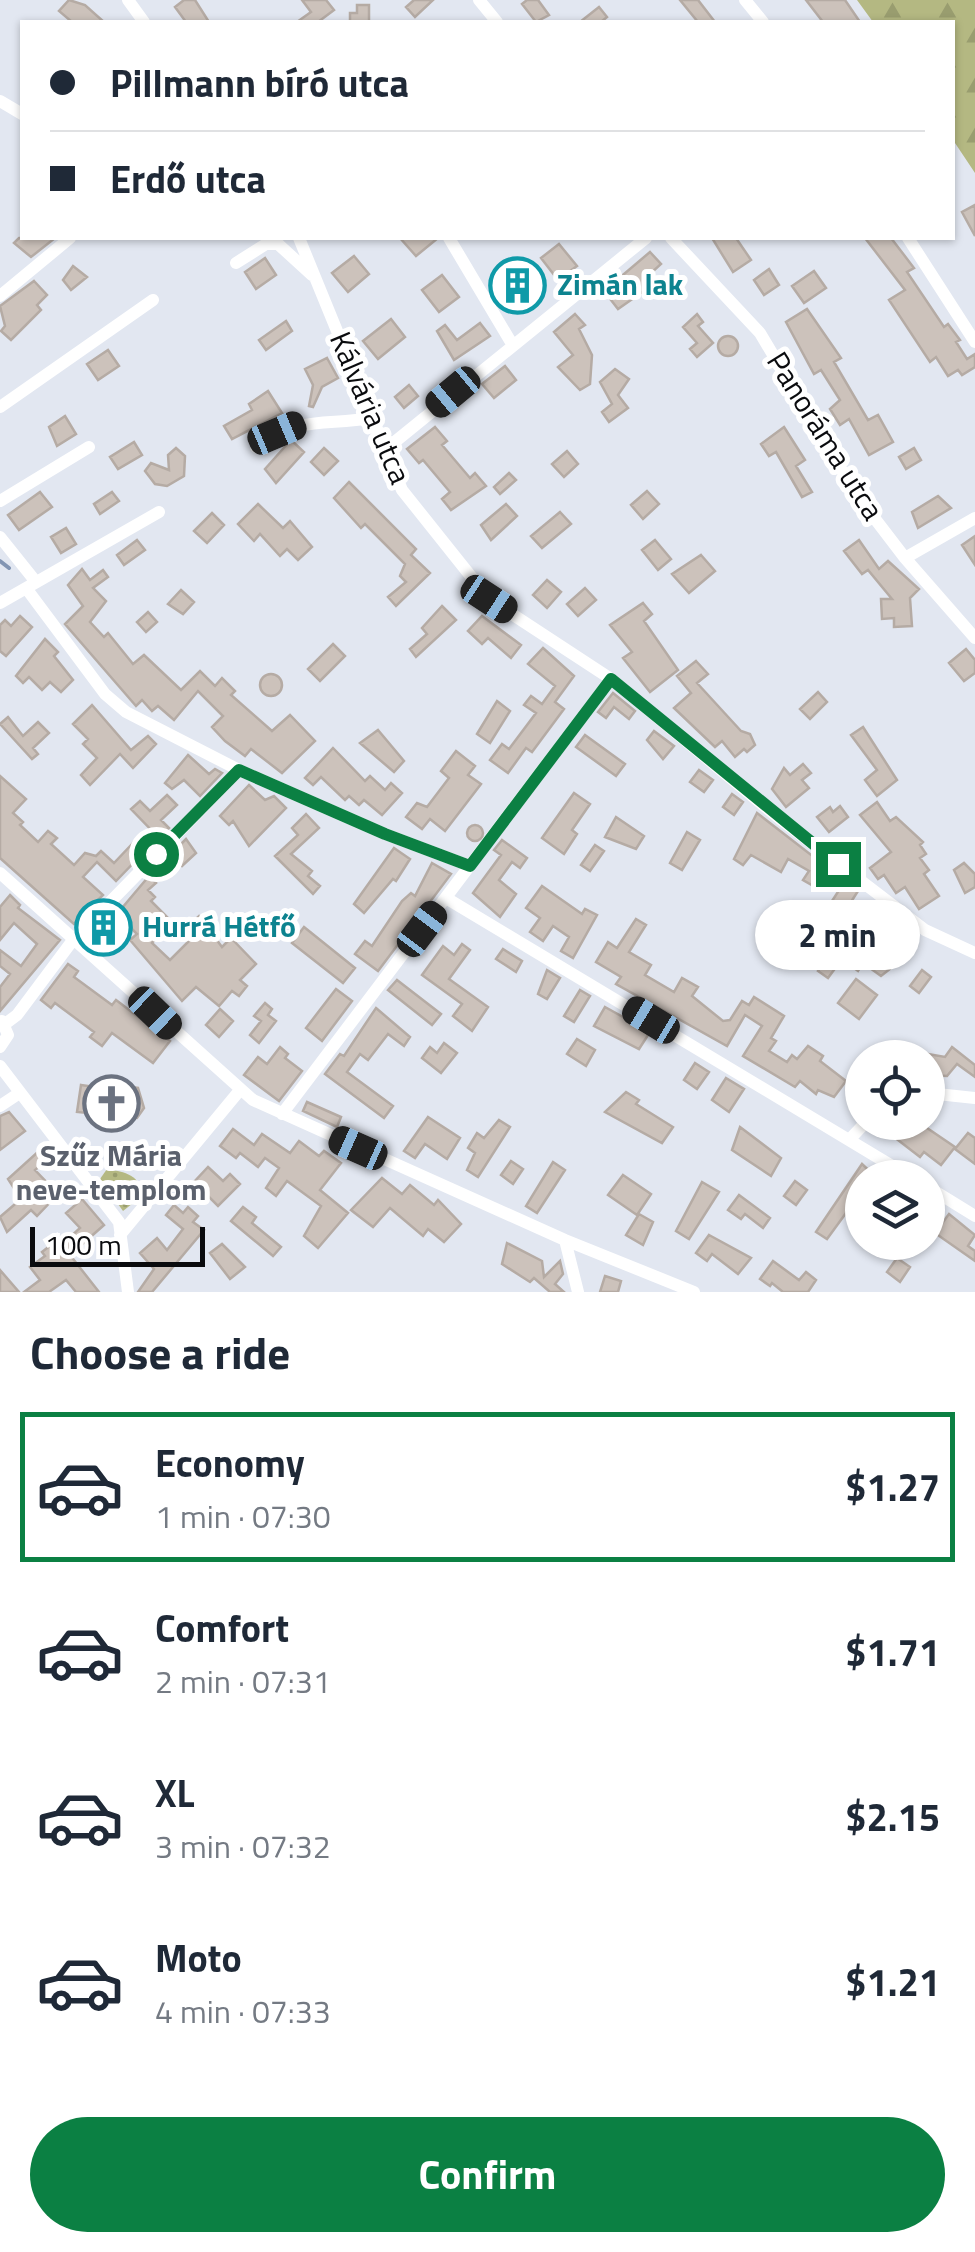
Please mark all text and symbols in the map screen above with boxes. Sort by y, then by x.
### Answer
text: Pillmann bíró utca [110,54,409,112]
text: Erdő utca [110,150,266,208]
building icon: Zimán lak [488,255,548,315]
place label: Zimán lak [557,261,684,307]
street label: Kálvária utca [318,324,424,491]
street label: Panoráma utca [756,342,896,529]
car [420,361,486,423]
car [244,407,310,459]
car [456,570,522,628]
route start [134,832,179,877]
route end [816,842,861,887]
car [392,896,452,962]
building icon: Hurrá Hétfő [73,897,133,957]
callout: 2 min [756,899,920,969]
place label: Hurrá Hétfő [142,903,296,949]
text: 2 min [799,911,876,959]
car [123,981,187,1045]
car [618,992,684,1048]
map controls [845,1040,945,1260]
button: locate [845,1040,945,1140]
church icon: Szűz Mária neve-templom [81,1074,141,1134]
car [324,1122,392,1174]
place label: Szűz Mária neve-templom [16,1132,206,1212]
button: layers [845,1160,945,1260]
scale bar [30,1222,205,1266]
text: 100 m [45,1223,122,1266]
text: Choose a ride [30,1318,290,1386]
text: Economy [155,1434,305,1492]
icon: car [35,1442,125,1532]
text: $1.27 [845,1458,940,1516]
text: 1 min · 07:30 [155,1492,331,1540]
text: Comfort [155,1599,289,1657]
icon: car [35,1607,125,1697]
text: $1.71 [845,1623,940,1681]
text: 2 min · 07:31 [155,1657,331,1705]
text: XL [155,1764,195,1822]
icon: car [35,1772,125,1862]
text: $2.15 [845,1788,940,1846]
text: 3 min · 07:32 [155,1822,331,1870]
text: Moto [155,1929,242,1987]
icon: car [35,1937,125,2027]
text: $1.21 [845,1953,940,2011]
text: 4 min · 07:33 [155,1987,331,2035]
button: Confirm [30,2117,945,2232]

